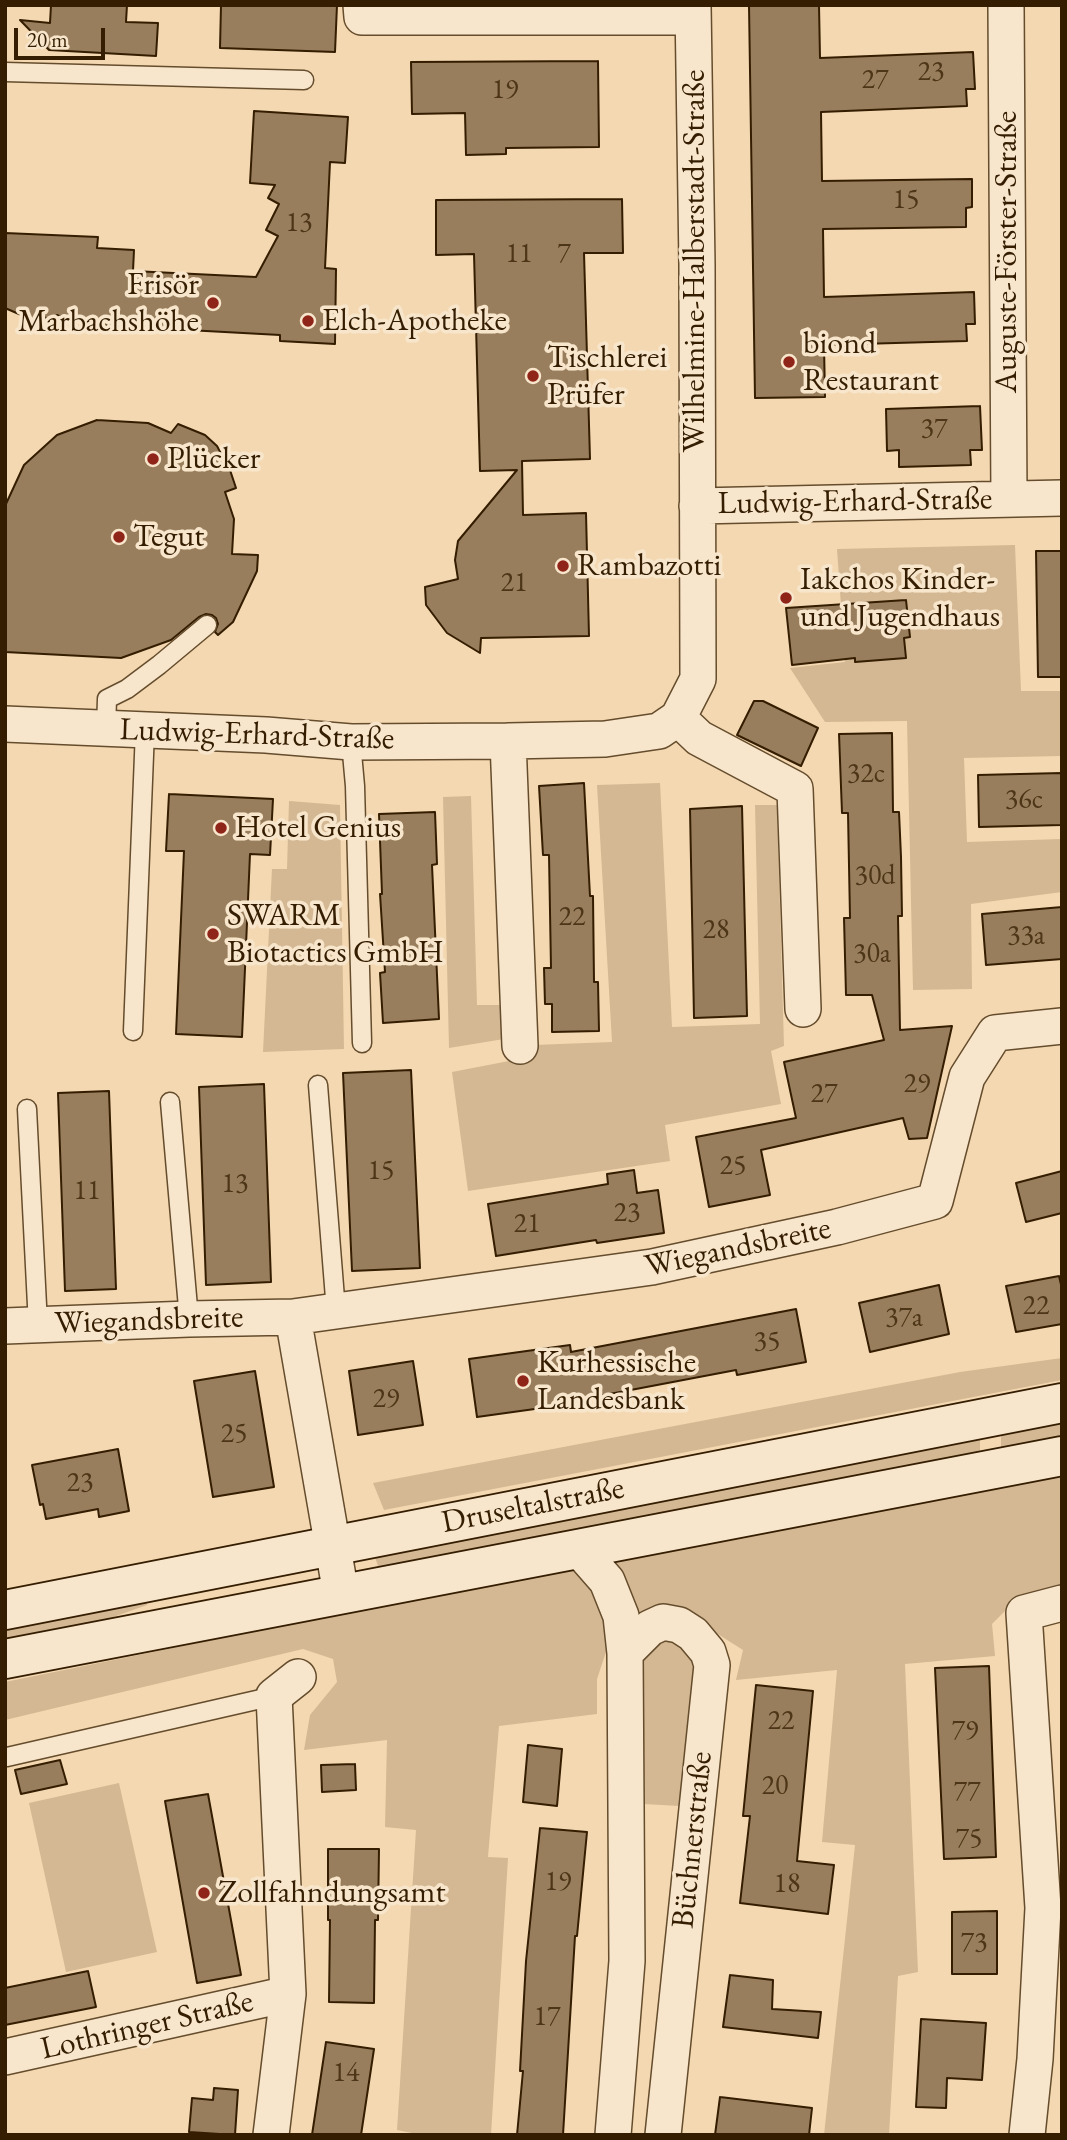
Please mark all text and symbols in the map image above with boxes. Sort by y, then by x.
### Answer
scale bar [18,14,108,58]
text: 20 m [27,26,68,53]
house number: 23 [918,55,944,89]
house number: 27 [862,63,888,97]
street label: Wilhelmine-Halberstadt-Straße [676,70,714,452]
house number: 19 [492,73,518,107]
street label: Auguste-Förster-Straße [988,111,1026,393]
house number: 15 [893,183,919,217]
house number: 13 [286,206,312,240]
house number: 11 [506,237,532,271]
house number: 7 [557,237,571,271]
place label: Frisör Marbachshöhe [18,266,199,341]
marker: Frisör Marbachshöhe [205,295,221,311]
place label: Elch-Apotheke [322,302,507,340]
marker: Elch-Apotheke [300,313,316,329]
place label: biond Restaurant [803,325,939,400]
place label: Tischlerei Prüfer [547,339,667,414]
marker: biond Restaurant [781,354,797,370]
marker: Tischlerei Prüfer [525,368,541,384]
house number: 37 [921,412,947,446]
place label: Plücker [167,440,260,478]
marker: Plücker [145,451,161,467]
street label: Ludwig-Erhard-Straße [717,480,993,524]
place label: Tegut [133,518,204,556]
marker: Tegut [111,529,127,545]
place label: Rambazotti [577,547,721,585]
marker: Rambazotti [555,558,571,574]
place label: Iakchos Kinder- und Jugendhaus [800,561,1000,636]
house number: 21 [501,566,527,600]
marker: Iakchos Kinder- und Jugendhaus [778,590,794,606]
street label: Ludwig-Erhard-Straße [119,711,395,759]
house number: 32c [847,757,885,791]
house number: 36c [1005,783,1043,817]
place label: Hotel Genius [235,809,401,847]
marker: Hotel Genius [213,820,229,836]
house number: 30d [854,859,896,893]
place label: SWARM Biotactics GmbH [227,897,444,972]
house number: 22 [559,900,585,934]
house number: 28 [703,913,729,947]
house number: 33a [1007,919,1045,953]
marker: SWARM Biotactics GmbH [205,926,221,942]
house number: 30a [853,937,891,971]
house number: 29 [904,1067,930,1101]
house number: 27 [811,1077,837,1111]
house number: 25 [720,1149,746,1183]
house number: 15 [368,1154,394,1188]
house number: 13 [222,1167,248,1201]
house number: 11 [74,1174,100,1208]
house number: 23 [614,1196,640,1230]
house number: 21 [514,1207,540,1241]
street label: Wiegandsbreite [642,1210,834,1286]
house number: 22 [1023,1289,1049,1323]
street label: Wiegandsbreite [54,1299,244,1343]
house number: 37a [885,1301,923,1335]
house number: 35 [754,1325,780,1359]
place label: Kurhessische Landesbank [537,1344,696,1419]
marker: Kurhessische Landesbank [515,1373,531,1389]
house number: 29 [373,1382,399,1416]
house number: 25 [221,1417,247,1451]
house number: 23 [67,1466,93,1500]
street label: Druseltalstraße [438,1469,628,1543]
house number: 22 [768,1704,794,1738]
house number: 79 [952,1714,978,1748]
street label: Büchnerstraße [665,1750,721,1930]
house number: 20 [762,1769,788,1803]
house number: 77 [954,1775,980,1809]
house number: 75 [956,1822,982,1856]
house number: 19 [545,1865,571,1899]
house number: 18 [774,1867,800,1901]
place label: Zollfahndungsamt [218,1874,445,1912]
marker: Zollfahndungsamt [196,1885,212,1901]
house number: 73 [961,1926,987,1960]
street label: Lothringer Straße [37,1983,257,2069]
house number: 17 [534,2000,560,2034]
house number: 14 [333,2056,359,2090]

